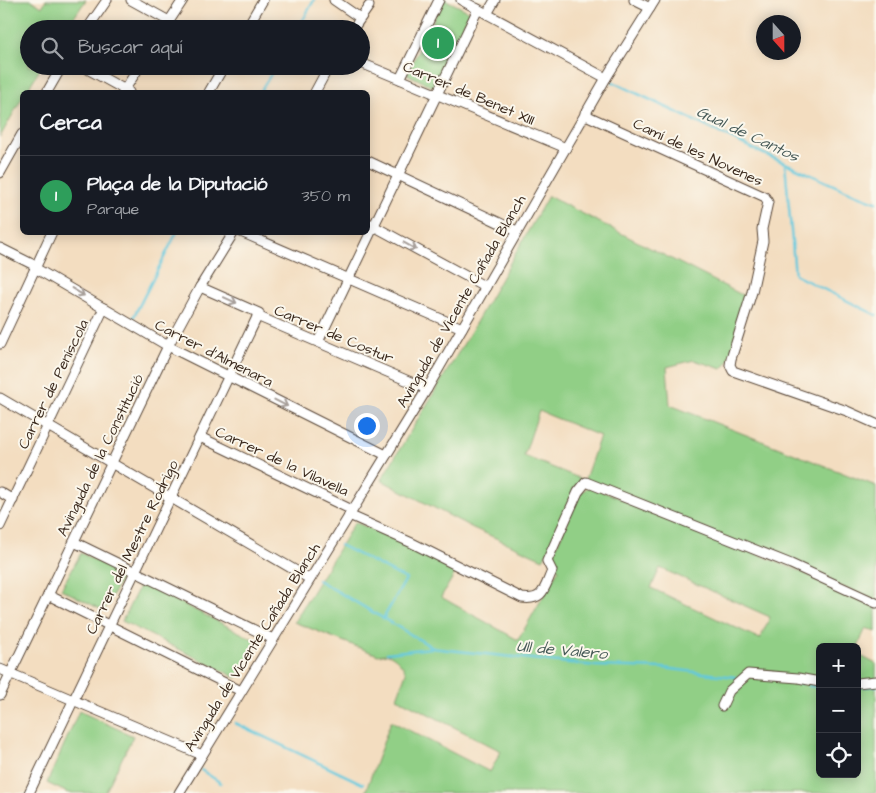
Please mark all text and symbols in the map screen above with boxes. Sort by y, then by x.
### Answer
north arrow [756,15,801,60]
search box [20,20,370,75]
pin: 1 [422,24,454,62]
icon: search [38,34,66,62]
text: Buscar aquí [78,34,182,61]
street label: Carrer de Benet XIII [400,56,538,131]
water label: Gual de Cantos [693,101,803,168]
text: Cerca [40,108,102,137]
street label: Camí de les Novenes [629,113,767,192]
text: Plaça de la Diputació [87,171,267,198]
text: 1 [55,185,57,207]
text: 350 m [302,185,350,207]
street label: Avinguda de Vicente Cañada Blanch [392,191,532,412]
text: Parque [87,198,139,220]
one-way arrow [403,241,418,251]
one-way arrow [70,287,84,297]
one-way arrow [222,295,237,305]
street label: Carrer de Costur [271,300,397,369]
street label: Carrer d'Almenara [151,315,277,393]
street label: Carrer de Peníscola [13,316,94,453]
street label: Avinguda de la Constitució [52,370,150,540]
one-way arrow [274,398,289,408]
your location [354,413,380,439]
street label: Carrer de la Vilavella [212,421,352,502]
street label: Carrer del Mestre Rodrigo [81,456,185,638]
street label: Avinguda de Vicente Cañada Blanch [179,538,327,756]
water label: Ull de Valero [516,635,609,665]
map controls [816,643,861,778]
button: + [816,643,861,688]
button: − [816,688,861,733]
button: locate [816,733,861,778]

